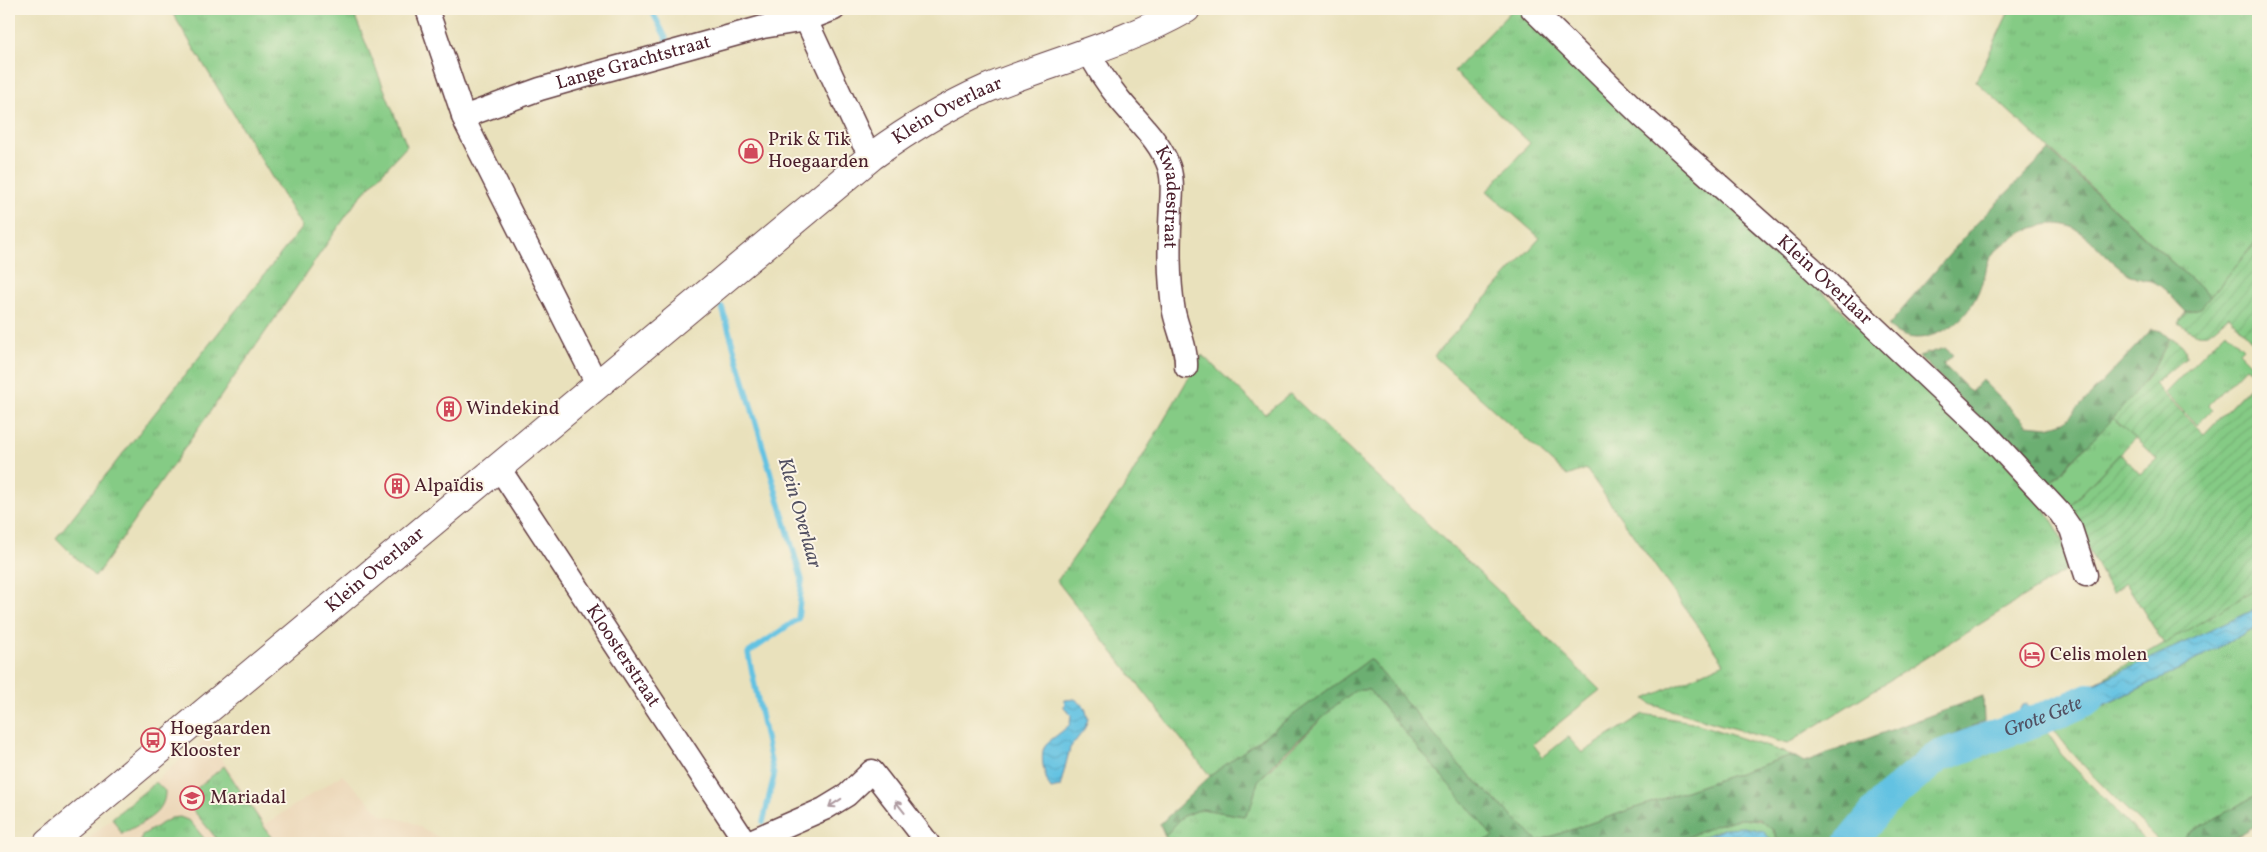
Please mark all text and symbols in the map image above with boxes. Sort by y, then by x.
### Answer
street label: Lange Grachtstraat [553,29,714,97]
street label: Klein Overlaar [887,71,1006,151]
place label: Prik & Tik Hoegaarden [768,127,869,175]
shop icon: Prik & Tik Hoegaarden [738,138,764,164]
street label: Kwadestraat [1148,141,1185,249]
street label: Klein Overlaar [1771,229,1878,331]
building icon: Windekind [436,396,462,422]
place label: Windekind [466,396,559,422]
water label: Klein Overlaar [770,454,828,572]
building icon: Alpaïdis [384,473,410,499]
place label: Alpaïdis [414,473,484,499]
street label: Klein Overlaar [320,521,430,619]
street label: Kloosterstraat [579,599,666,713]
hotel icon: Celis molen [2019,642,2045,668]
place label: Celis molen [2050,642,2148,668]
water label: Grote Gete [2000,689,2088,745]
place label: Hoegaarden Klooster [170,716,271,764]
bus stop icon: Hoegaarden Klooster [140,727,166,753]
school or university icon: Mariadal [179,785,205,811]
place label: Mariadal [210,785,286,811]
one-way arrow [828,798,842,808]
one-way arrow [895,801,906,814]

